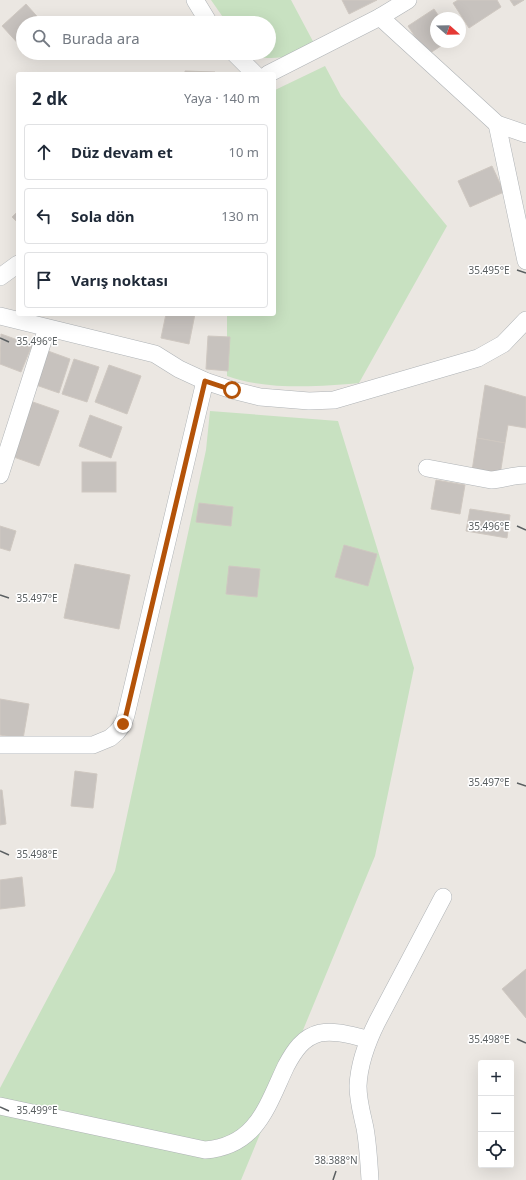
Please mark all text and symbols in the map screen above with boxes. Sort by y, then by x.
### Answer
north arrow [430,12,466,48]
search box [16,16,276,60]
icon: search [30,27,52,49]
text: Burada ara [62,28,140,48]
text: 2 dk [32,87,67,110]
text: Yaya · 140 m [184,89,260,107]
icon: ahead [33,141,55,163]
text: Düz devam et [71,142,173,162]
text: 10 m [229,143,259,161]
icon: left [33,205,55,227]
text: Sola dön [71,206,135,226]
text: 130 m [221,207,259,225]
text: 35.495°E [468,263,510,277]
icon: arrive [33,269,55,291]
text: Varış noktası [71,270,168,290]
text: 35.496°E [16,334,58,348]
route start [223,381,241,399]
text: 35.496°E [468,519,510,533]
text: 35.497°E [16,591,58,605]
route end [114,715,132,733]
text: 35.497°E [468,775,510,789]
text: 35.498°E [16,847,58,861]
text: 35.498°E [468,1032,510,1046]
map controls [478,1060,514,1168]
button: + [478,1060,514,1096]
button: − [478,1096,514,1132]
text: 35.499°E [16,1103,58,1117]
button: locate [478,1132,514,1168]
text: 38.388°N [314,1153,358,1167]

